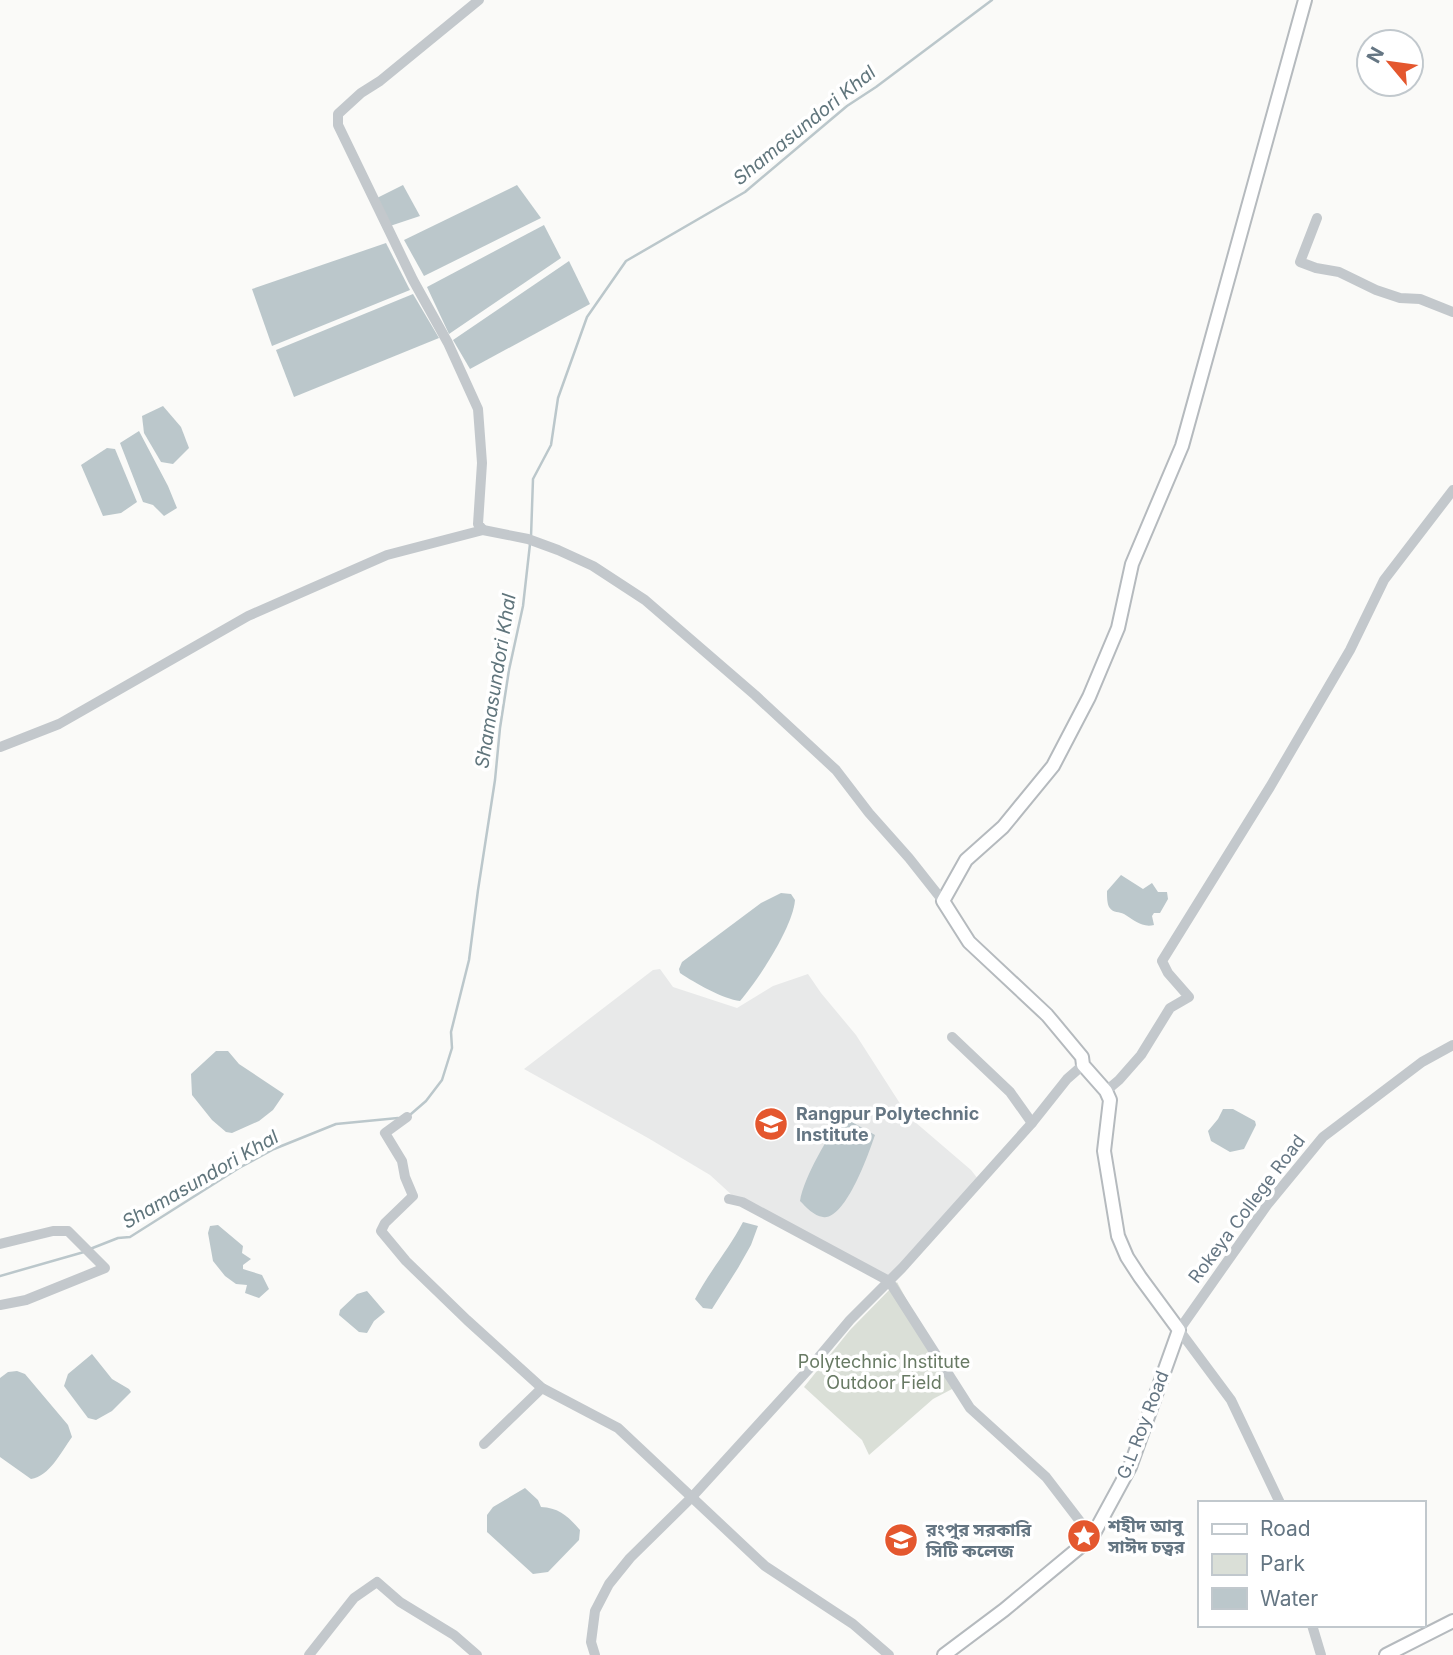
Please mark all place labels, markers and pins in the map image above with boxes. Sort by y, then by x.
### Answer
place label: Rangpur Polytechnic Institute [796,1103,979,1145]
school or university icon: Rangpur Polytechnic Institute [752,1105,790,1143]
place label: শহীদ আবু সাঈদ চত্বর [1107,1515,1186,1557]
place icon: শহীদ আবু সাঈদ চত্বর [1065,1517,1103,1555]
place label: রংপুর সরকারি সিটি কলেজ [925,1519,1033,1561]
school or university icon: রংপুর সরকারি সিটি কলেজ [882,1521,920,1559]

